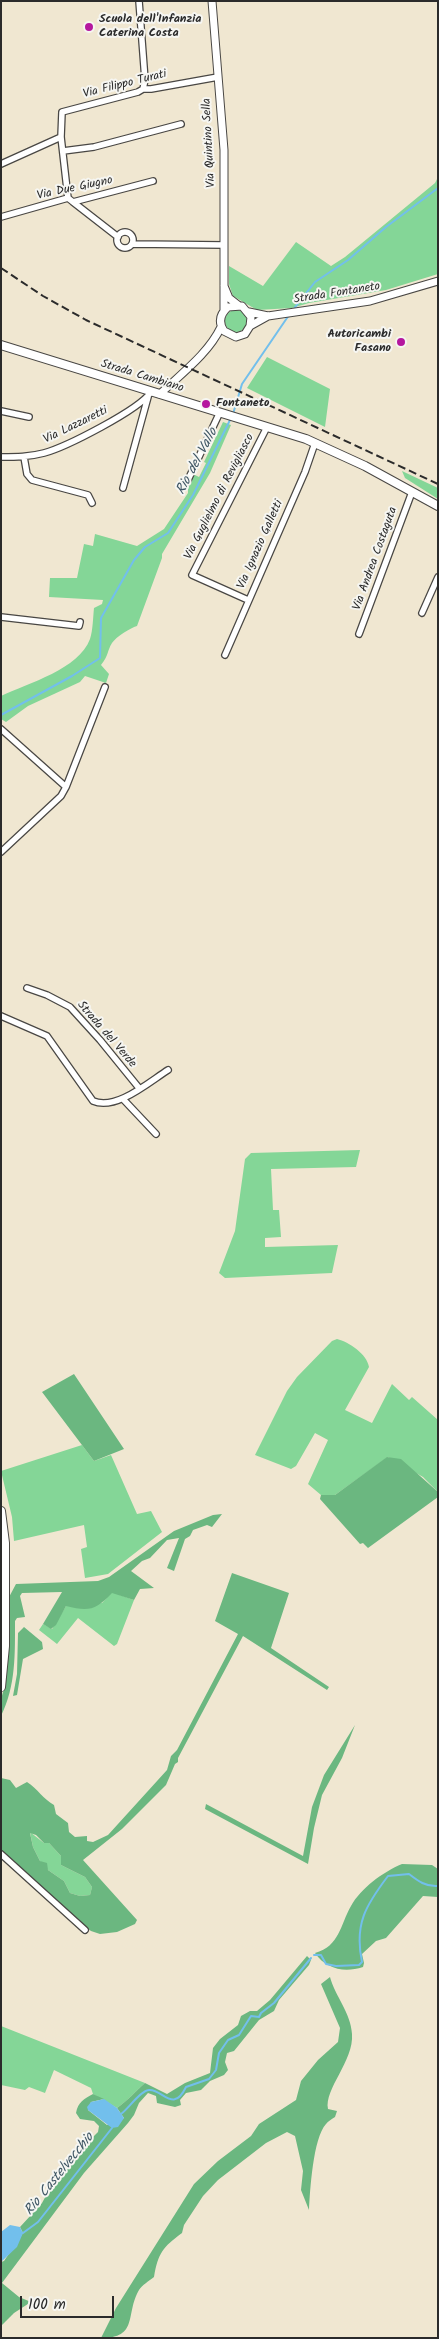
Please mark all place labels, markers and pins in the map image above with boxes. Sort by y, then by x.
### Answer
place label: Scuola dell'Infanzia Caterina Costa [99,13,201,41]
marker: Scuola dell'Infanzia Caterina Costa [83,21,95,33]
place label: Autoricambi Fasano [328,328,391,356]
marker: Autoricambi Fasano [395,336,407,348]
place label: Fontaneto [216,397,270,411]
marker: Fontaneto [200,398,212,410]

